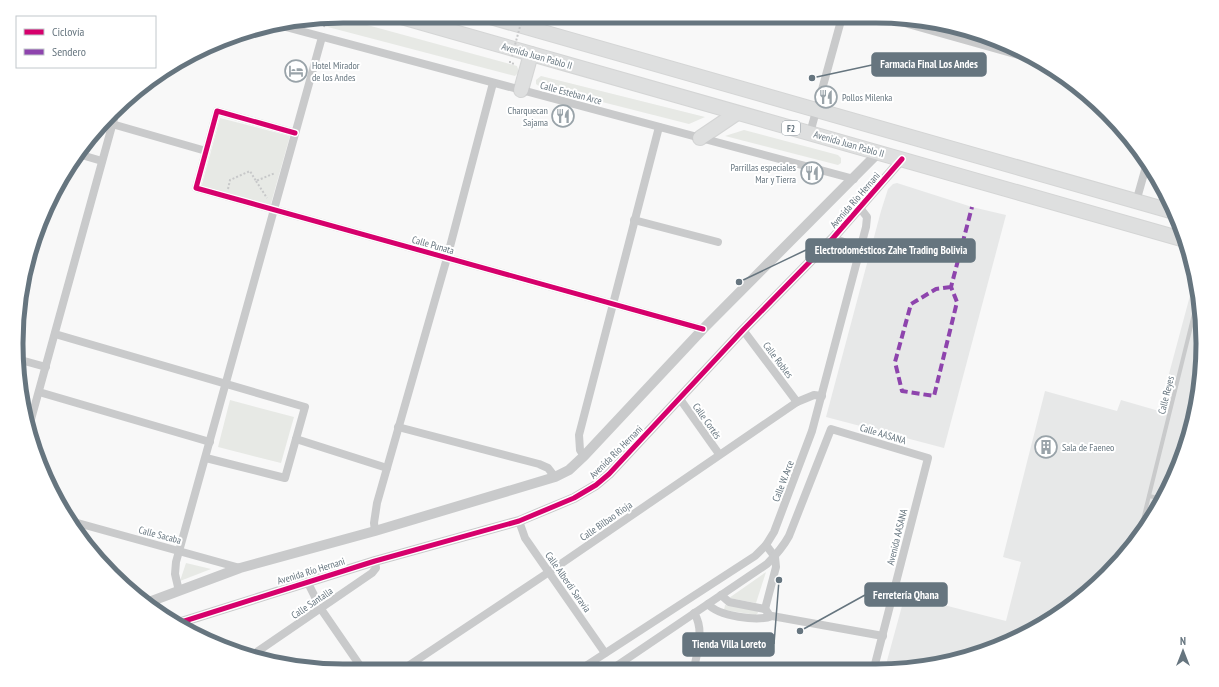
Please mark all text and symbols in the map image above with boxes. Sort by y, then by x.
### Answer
legend [16,16,156,68]
text: Ciclovía [52,24,84,39]
street label: Avenida Juan Pablo II [500,40,574,72]
text: Sendero [52,44,86,59]
callout: Farmacia Final Los Andes [872,53,986,76]
text: Farmacia Final Los Andes [880,57,978,71]
hotel icon: Hotel Mirador de los Andes [283,58,309,84]
place label: Hotel Mirador de los Andes [312,59,360,84]
street label: Calle Esteban Arce [539,79,603,107]
restaurant icon: Pollos Milenka [813,84,839,110]
place label: Pollos Milenka [842,91,892,104]
restaurant icon: Charquecan Sajama [550,103,576,129]
place label: Charquecan Sajama [508,104,548,129]
road number: F2 [782,121,800,135]
street label: Avenida Juan Pablo II [812,128,886,160]
restaurant icon: Parrillas especiales Mar y Tierra [799,160,825,186]
place label: Parrillas especiales Mar y Tierra [730,161,797,186]
street label: Avenida Río Hernani [827,169,883,231]
street label: Calle Punata [410,233,456,257]
callout: Electrodomésticos Zahe Trading Bolivia [806,239,975,262]
text: Electrodomésticos Zahe Trading Bolivia [815,243,968,257]
street label: Calle Robles [760,339,796,381]
street label: Calle Reyes [1155,374,1177,415]
street label: Calle Cortés [690,400,724,442]
street label: Calle AASANA [858,421,908,447]
street label: Avenida Río Hernani [587,423,645,481]
building icon: Sala de Faeneo [1033,434,1059,460]
place label: Sala de Faeneo [1062,441,1114,454]
street label: Calle W. Arce [769,458,797,504]
street label: Calle Bilbao Rioja [577,498,635,544]
street label: Avenida AASANA [884,507,910,567]
street label: Calle Sacaba [137,523,183,547]
street label: Calle Alberdi Saravia [542,549,594,615]
street label: Avenida Río Hernani [276,555,346,587]
callout: Ferretería Qhana [865,583,947,606]
street label: Calle Santalla [289,584,335,622]
text: Ferretería Qhana [873,588,939,602]
north arrow [1163,631,1203,671]
callout: Tienda Villa Loreto [683,633,774,656]
text: N [1180,634,1186,648]
text: Tienda Villa Loreto [692,637,766,651]

